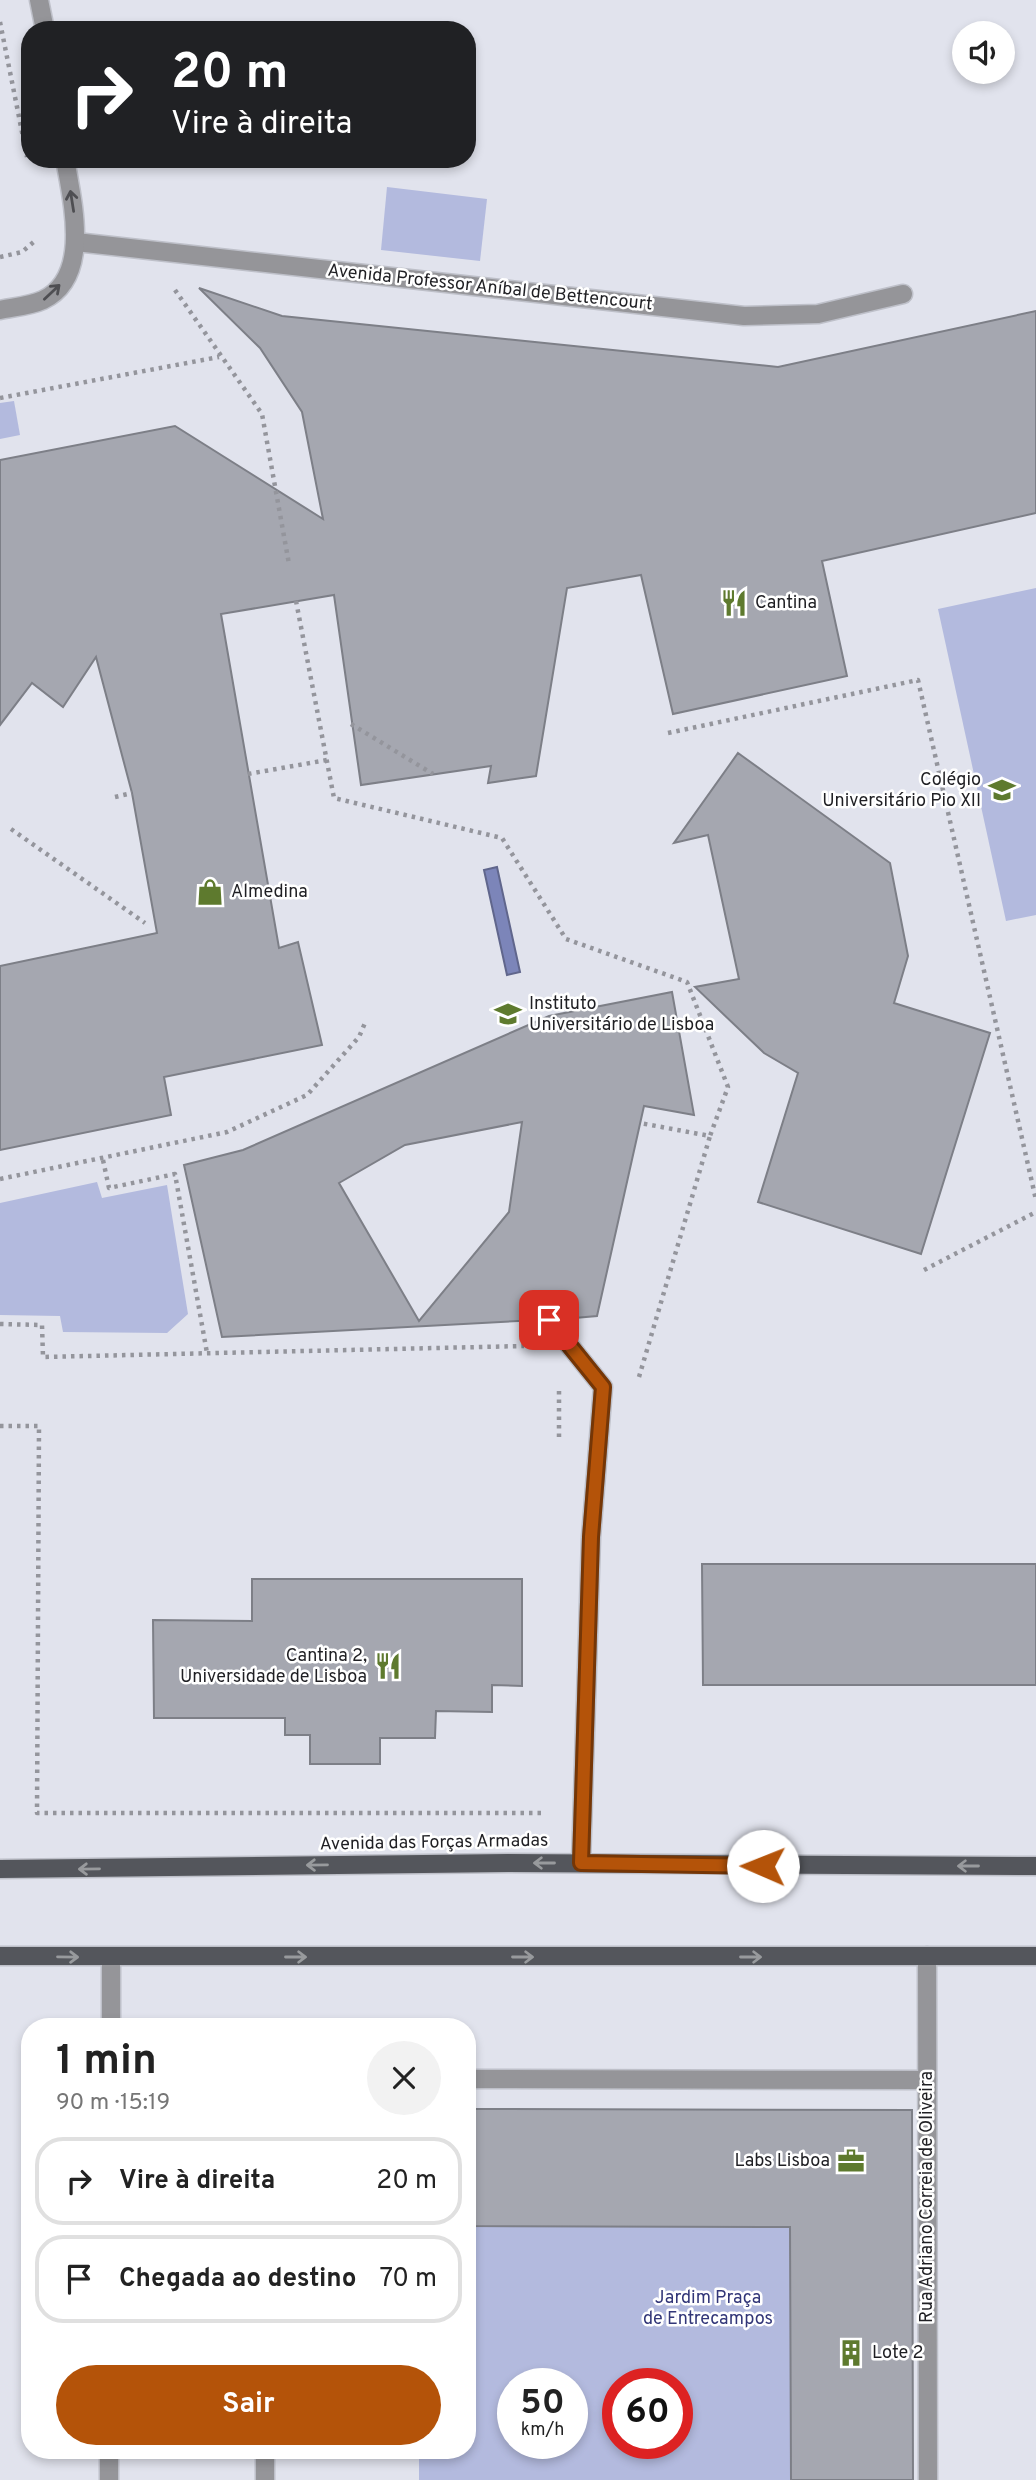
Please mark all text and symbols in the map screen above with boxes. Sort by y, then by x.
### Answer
map controls [952,21,1015,84]
button: sound [952,21,1015,84]
text: 20 m [171,44,288,106]
icon: right [56,49,147,140]
text: Vire à direita [171,105,352,145]
one-way arrow [65,190,78,213]
street label: Avenida Professor Aníbal de Bettencourt [326,259,654,317]
one-way arrow [43,283,60,300]
restaurant icon: Cantina [719,588,749,618]
place label: Cantina [755,592,817,615]
place label: Colégio Universitário Pio XII [822,769,981,813]
school or university icon: Colégio Universitário Pio XII [987,775,1017,805]
shop icon: Almedina [195,877,225,907]
place label: Almedina [231,881,308,904]
place label: Instituto Universitário de Lisboa [529,993,714,1037]
school or university icon: Instituto Universitário de Lisboa [493,999,523,1029]
pin [519,1290,579,1350]
icon: arrive [530,1301,568,1339]
place label: Cantina 2, Universidade de Lisboa [180,1645,367,1689]
restaurant icon: Cantina 2, Universidade de Lisboa [373,1651,403,1681]
position arrow [726,1829,800,1903]
street label: Avenida das Forças Armadas [319,1830,549,1856]
one-way arrow [533,1856,556,1870]
one-way arrow [306,1859,329,1872]
one-way arrow [957,1859,980,1873]
one-way arrow [78,1862,101,1875]
one-way arrow [56,1950,79,1964]
one-way arrow [284,1950,307,1964]
one-way arrow [511,1950,534,1964]
one-way arrow [739,1950,762,1964]
text: 1 min [56,2036,157,2089]
button: close [367,2041,441,2115]
street label: Rua Adriano Correia de Oliveira [916,2071,939,2323]
text: 90 m · 15:19 [56,2089,170,2118]
office icon: Labs Lisboa [836,2146,866,2176]
place label: Labs Lisboa [735,2150,830,2173]
icon: right [60,2162,98,2200]
text: Vire à direita [119,2165,275,2198]
text: 20 m [376,2165,437,2198]
icon: arrive [60,2260,98,2298]
text: Chegada ao destino [119,2263,356,2296]
text: 70 m [379,2263,437,2296]
park label: Jardim Praça de Entrecampos [643,2287,773,2331]
building icon: Lote 2 [836,2338,866,2368]
place label: Lote 2 [872,2342,923,2365]
button: Sair [56,2365,441,2445]
speed limit sign: 60 [602,2368,693,2459]
text: 50 [520,2382,565,2426]
text: km/h [521,2419,564,2442]

